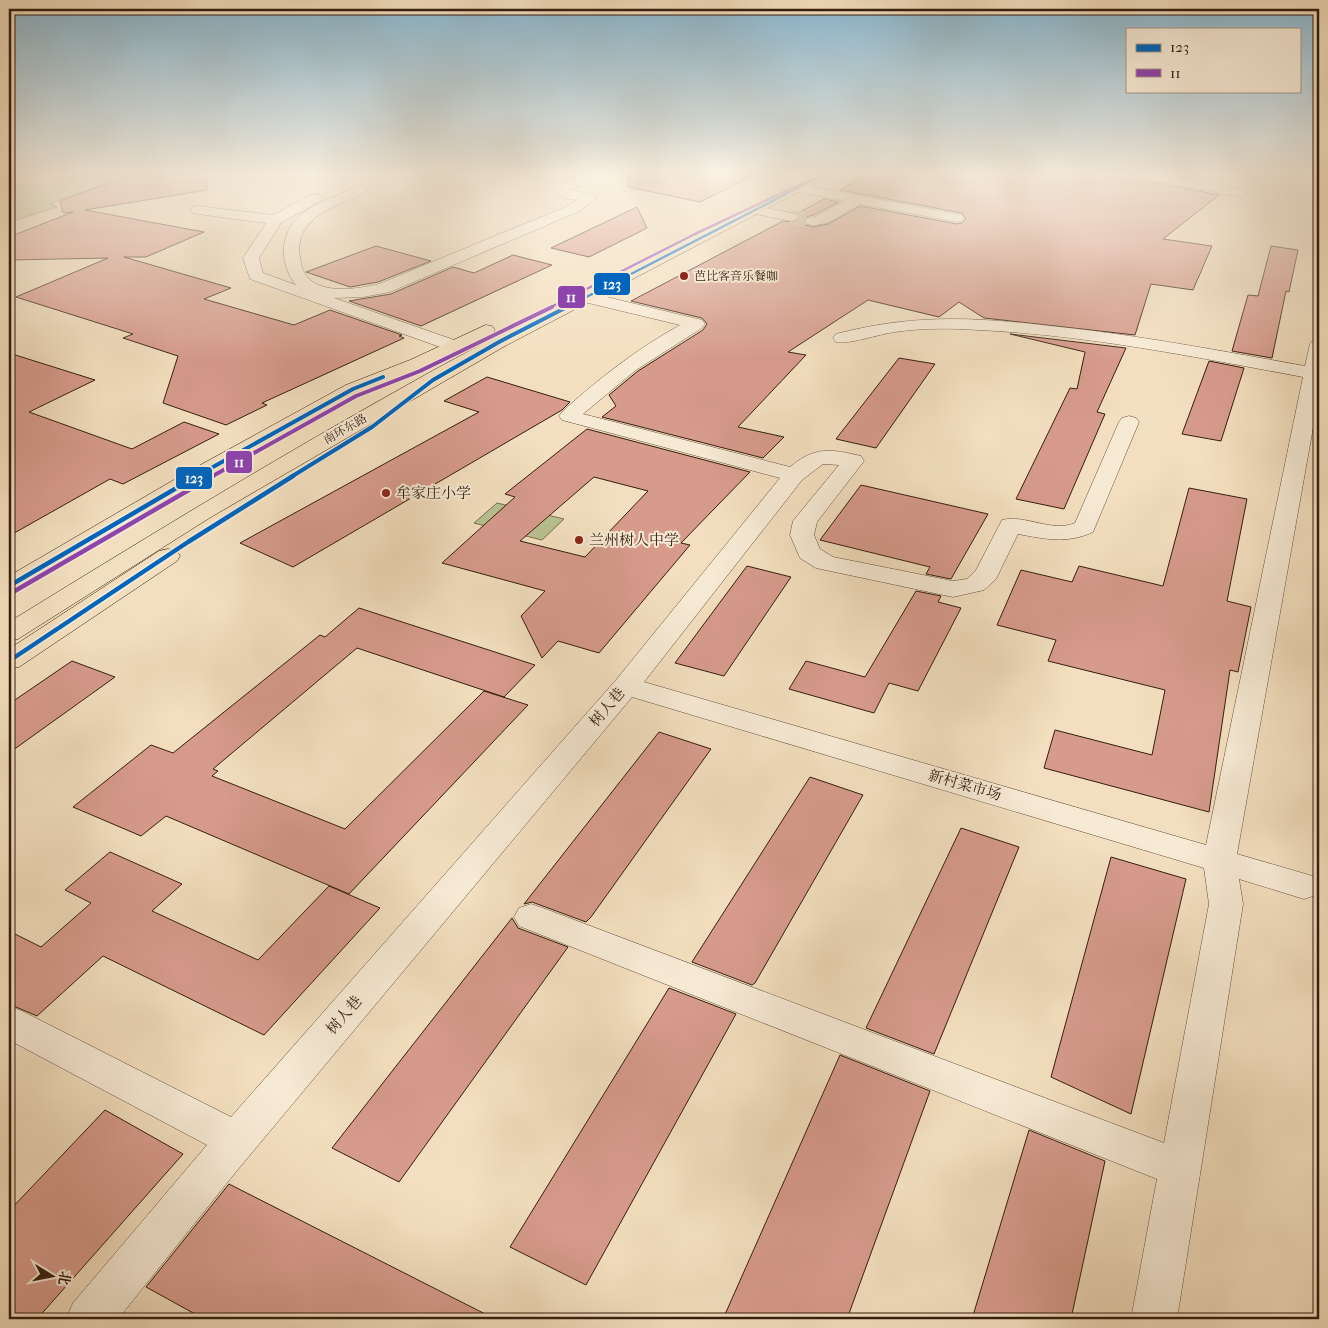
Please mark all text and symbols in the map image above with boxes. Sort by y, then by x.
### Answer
legend [1126,28,1300,92]
text: 123 [1170,38,1189,56]
text: 11 [1170,64,1181,82]
place label: 芭比客音乐餐咖 [694,269,778,283]
marker: 芭比客音乐餐咖 [678,270,690,282]
line badge: 123 [593,272,631,296]
text: 123 [603,276,621,293]
line badge: 11 [557,285,586,309]
text: 11 [566,289,576,306]
street label: 南环东路 [321,411,369,447]
line badge: 11 [225,450,253,474]
text: 11 [234,454,244,471]
line badge: 123 [175,466,213,490]
text: 123 [185,470,203,487]
place label: 牟家庄小学 [396,484,471,502]
marker: 牟家庄小学 [380,487,392,499]
place label: 兰州树人中学 [589,531,679,549]
marker: 兰州树人中学 [573,534,585,546]
street label: 树人巷 [586,684,628,730]
street label: 新村菜市场 [926,766,1004,804]
street label: 树人巷 [322,992,366,1038]
north arrow [28,1250,78,1300]
text: 北 [55,1270,74,1287]

